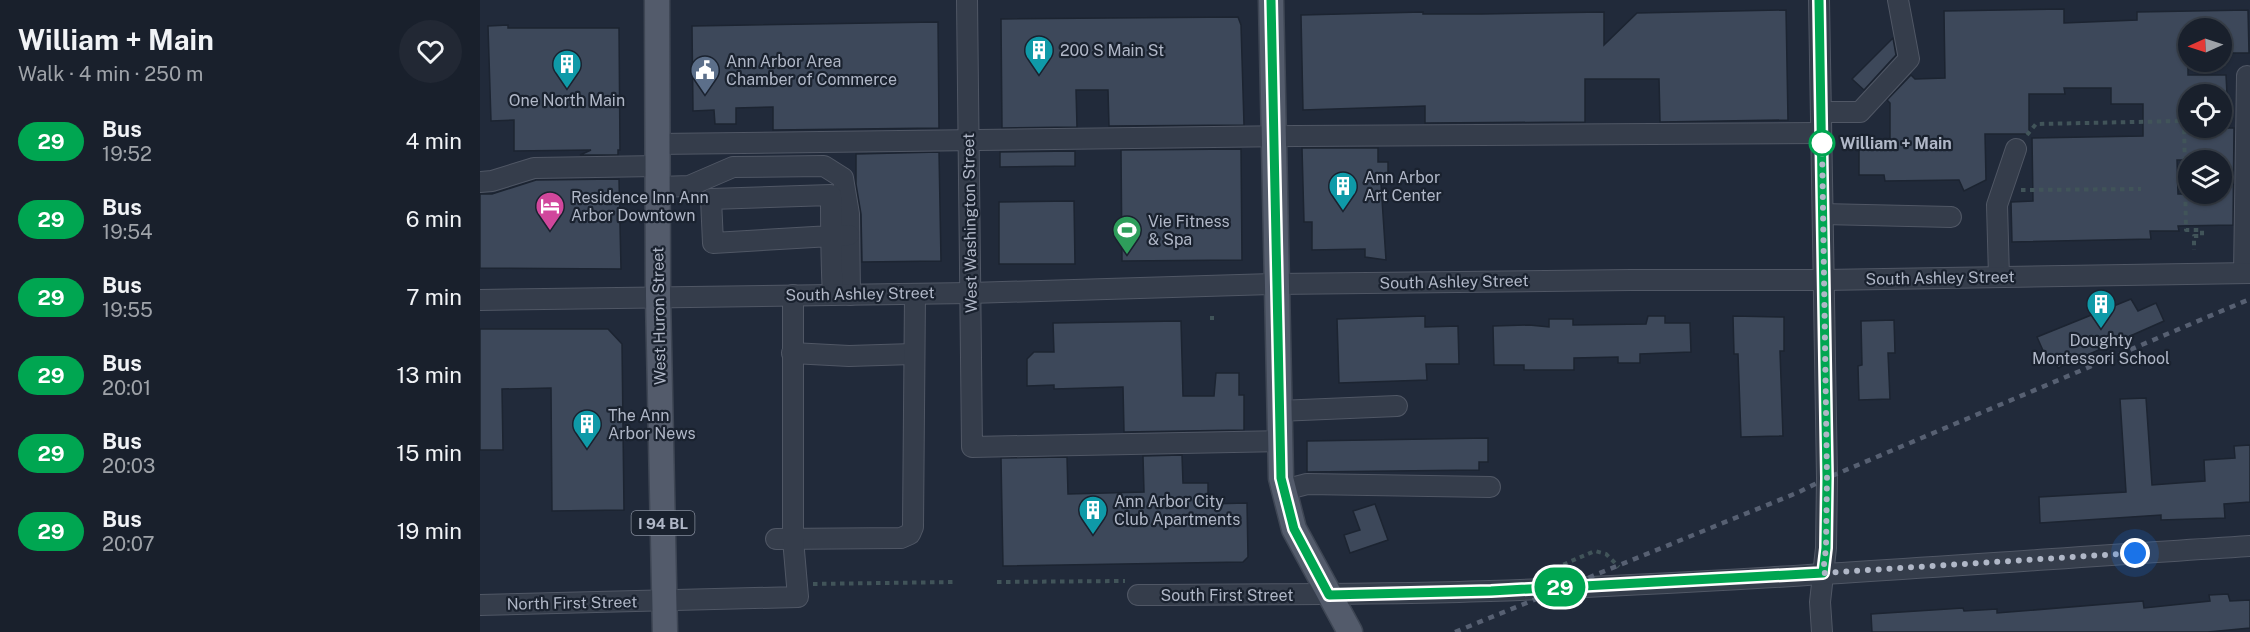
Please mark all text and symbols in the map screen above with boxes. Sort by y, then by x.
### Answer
north arrow [2178,18,2232,72]
map controls [2178,18,2232,204]
button: heart [399,20,462,83]
text: William + Main [18,23,214,56]
building icon: 200 S Main St [1023,34,1055,76]
place label: 200 S Main St [1060,41,1164,60]
building icon: One North Main [551,48,583,90]
place label: Ann Arbor Area Chamber of Commerce [726,52,897,89]
public building icon: Ann Arbor Area Chamber of Commerce [689,54,721,96]
text: Walk · 4 min · 250 m [18,62,203,86]
button: locate [2178,84,2232,138]
place label: One North Main [509,91,625,110]
text: Bus [102,116,142,142]
text: 4 min [406,128,462,154]
text: 29 [37,129,65,154]
marker: William + Main [1809,130,1835,156]
street label: West Washington Street [959,133,981,313]
place label: William + Main [1840,134,1952,153]
text: 19:52 [102,142,152,166]
button: layers [2178,150,2232,204]
place label: Ann Arbor Art Center [1364,168,1442,205]
building icon: Ann Arbor Art Center [1327,170,1359,212]
place label: Residence Inn Ann Arbor Downtown [571,188,709,225]
hotel icon: Residence Inn Ann Arbor Downtown [534,190,566,232]
text: Bus [102,194,142,220]
text: 6 min [406,206,462,232]
text: 29 [37,207,65,232]
place label: Vie Fitness & Spa [1148,212,1230,249]
sports icon: Vie Fitness & Spa [1111,214,1143,256]
text: 19:54 [102,220,153,244]
street label: West Huron Street [648,247,670,385]
street label: South Ashley Street [1865,267,2015,289]
street label: South Ashley Street [1379,271,1529,293]
text: Bus [102,272,142,298]
street label: South Ashley Street [785,283,935,305]
text: 7 min [406,284,462,310]
text: 29 [37,285,65,310]
building icon: Doughty Montessori School [2085,288,2117,330]
text: 19:55 [102,298,153,322]
place label: Doughty Montessori School [2032,331,2170,368]
text: Bus [102,350,142,376]
text: 13 min [397,362,462,388]
text: 29 [37,363,65,388]
text: 20:01 [102,376,151,400]
place label: The Ann Arbor News [608,406,696,443]
building icon: The Ann Arbor News [571,408,603,450]
text: Bus [102,428,142,454]
text: 15 min [396,440,462,466]
text: 29 [37,441,65,466]
text: 20:03 [102,454,155,478]
place label: Ann Arbor City Club Apartments [1114,492,1240,529]
building icon: Ann Arbor City Club Apartments [1077,494,1109,536]
text: Bus [102,506,142,532]
road number: I 94 BL [632,511,694,535]
text: 19 min [397,518,462,544]
text: 29 [37,519,65,544]
text: 20:07 [102,532,155,556]
your location [2120,538,2150,568]
line badge: 29 [1533,568,1587,606]
text: 29 [1546,575,1574,600]
street label: South First Street [1161,586,1293,605]
street label: North First Street [506,592,638,614]

